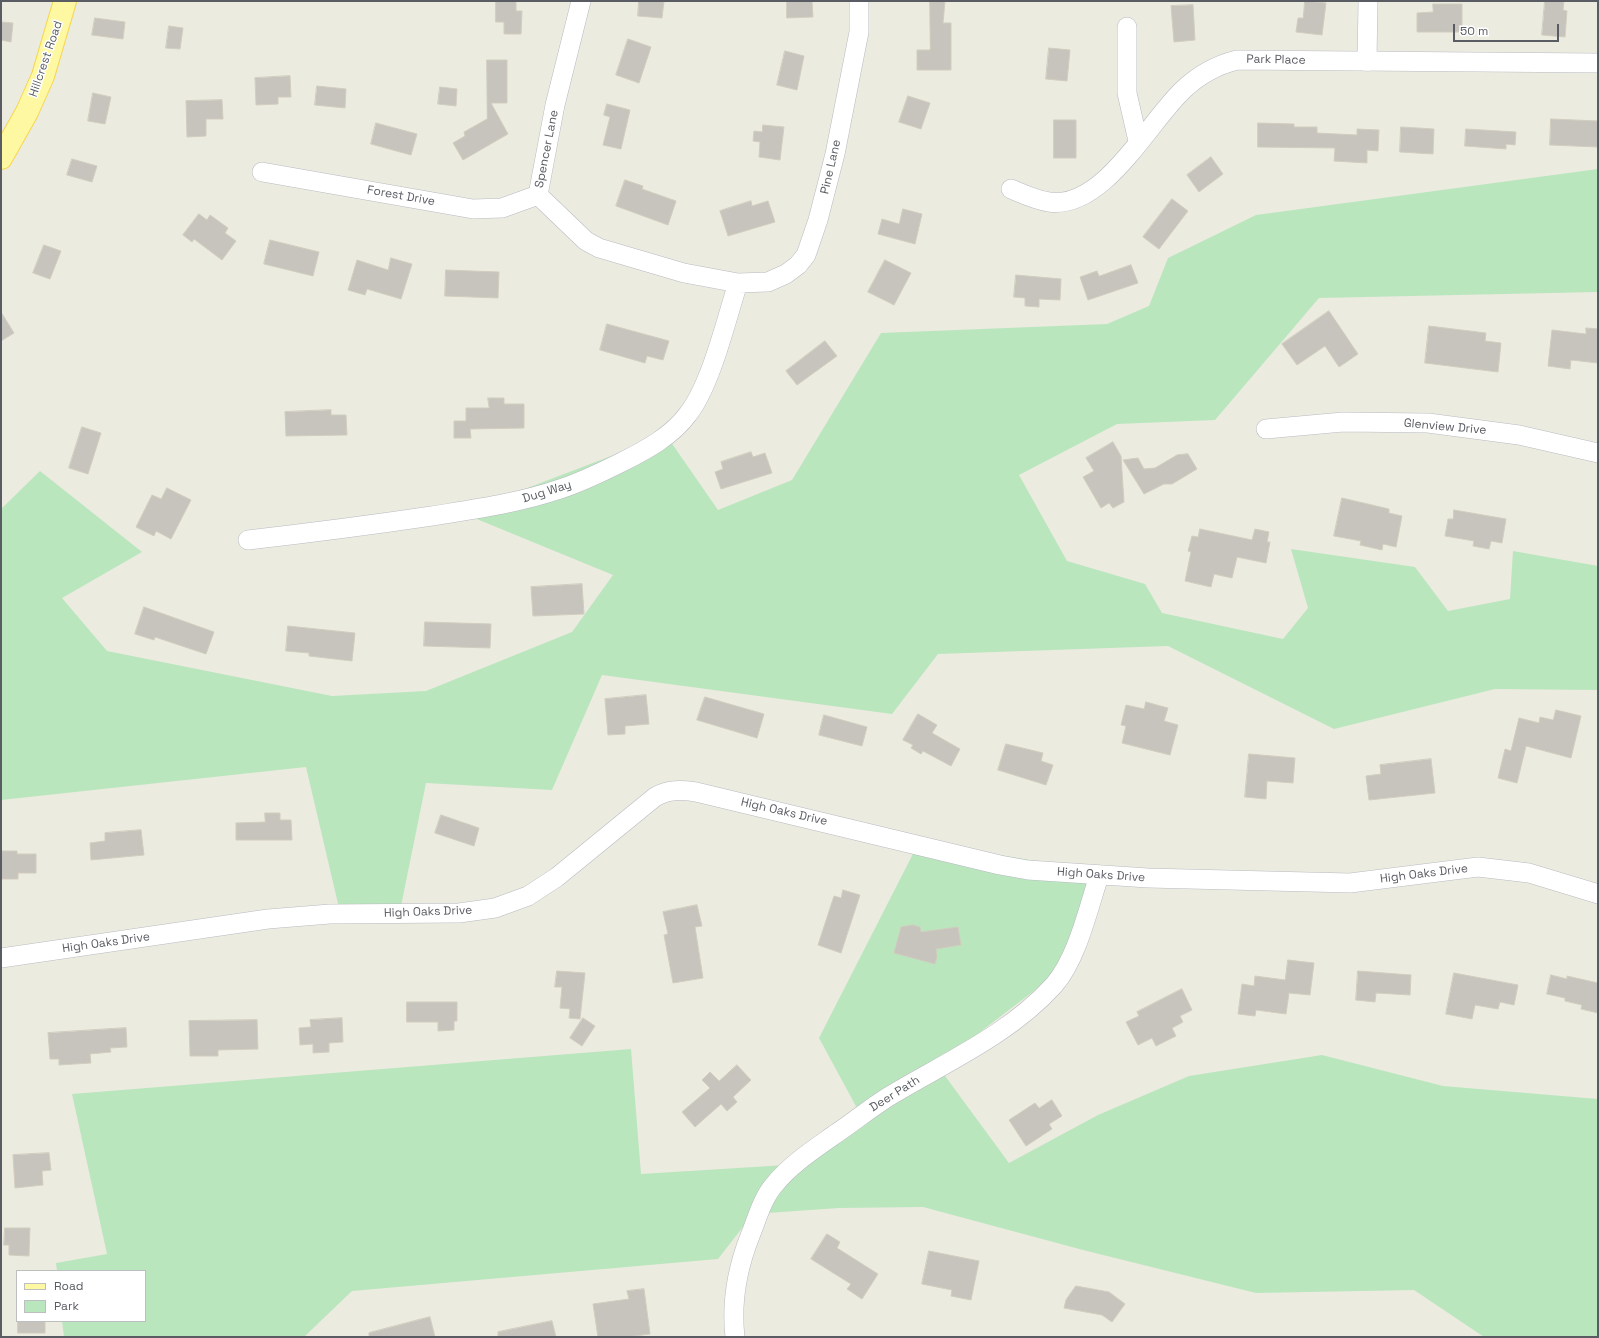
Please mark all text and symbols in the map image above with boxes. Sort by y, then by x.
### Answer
scale bar [1455,16,1561,42]
street label: Hillcrest Road [26,19,66,99]
text: 50 m [1460,23,1488,39]
street label: Park Place [1246,52,1306,68]
street label: Spencer Lane [532,109,562,189]
street label: Pine Lane [818,138,844,196]
street label: Forest Drive [366,183,436,209]
street label: Glenview Drive [1403,416,1487,438]
street label: Dug Way [521,478,573,506]
street label: High Oaks Drive [739,795,829,829]
street label: High Oaks Drive [1379,861,1469,887]
street label: High Oaks Drive [1056,865,1146,885]
street label: High Oaks Drive [384,903,472,921]
street label: High Oaks Drive [61,930,151,956]
street label: Deer Path [867,1073,923,1115]
legend [16,1270,146,1322]
text: Road [54,1278,83,1294]
text: Park [54,1298,79,1314]

